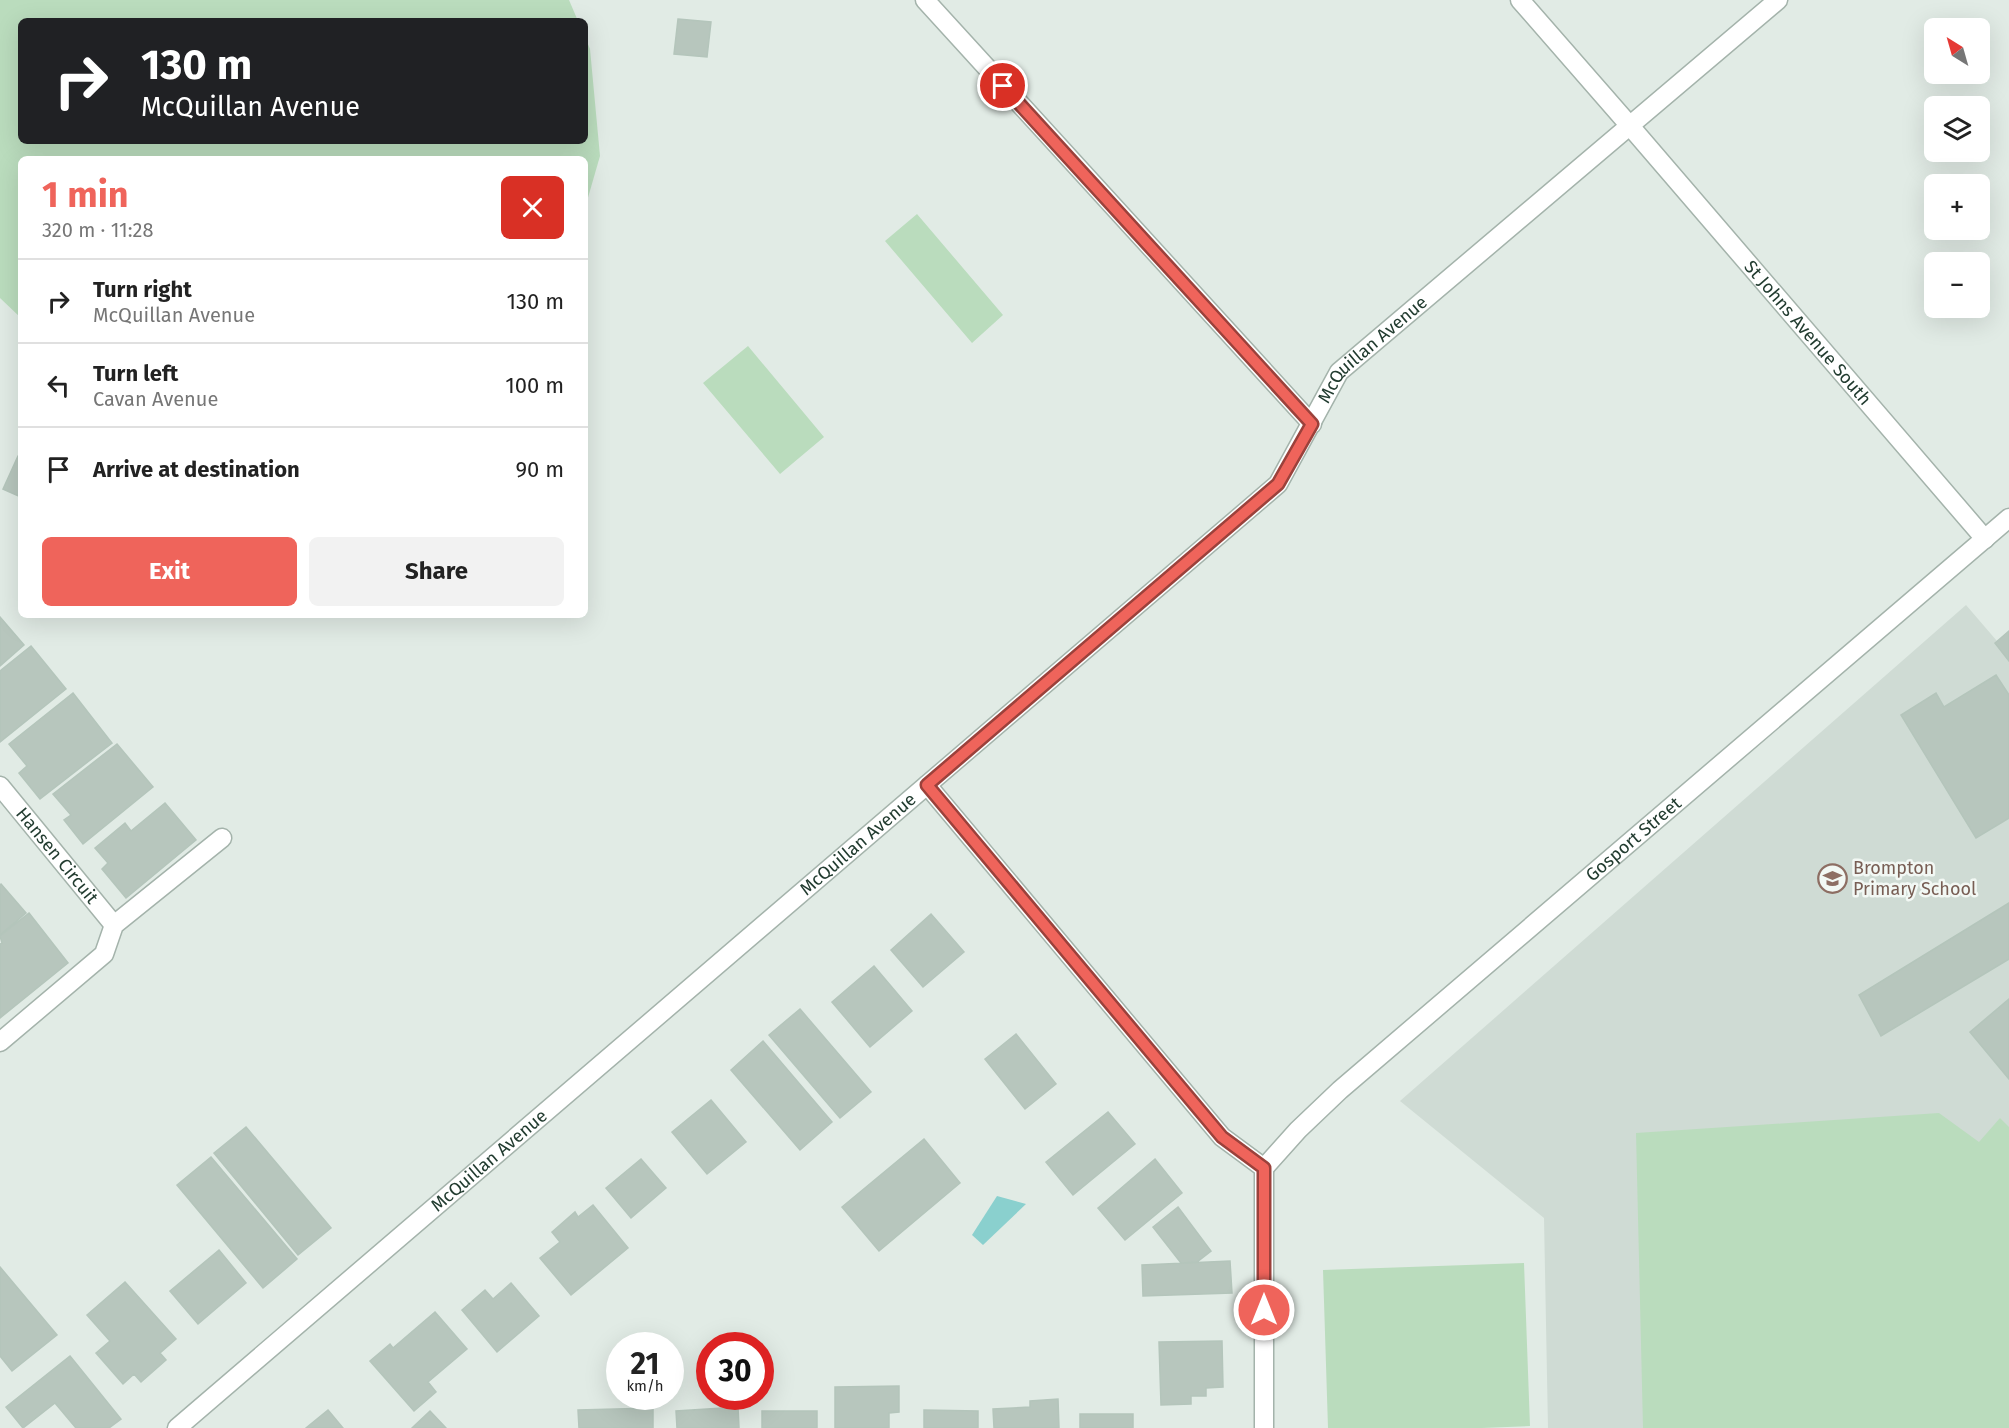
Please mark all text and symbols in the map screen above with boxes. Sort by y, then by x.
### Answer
north arrow [1924,18,1990,84]
map controls [1924,18,1990,318]
text: 130 m [141,40,252,90]
icon: right [42,42,120,120]
pin [977,60,1028,111]
icon: arrive [986,69,1019,102]
text: McQuillan Avenue [141,91,360,123]
button: layers [1924,96,1990,162]
text: 1 min [42,173,129,217]
button: + [1924,174,1990,240]
button: close [501,176,564,239]
text: 320 m · 11:28 [42,218,153,242]
button: − [1924,252,1990,318]
street label: St Johns Avenue South [1740,256,1876,410]
text: Turn right [93,276,192,303]
icon: right [42,285,75,318]
text: 130 m [507,288,564,315]
street label: McQuillan Avenue [1313,291,1432,407]
text: McQuillan Avenue [93,303,255,327]
text: Turn left [93,360,178,387]
icon: left [42,369,75,402]
text: 100 m [505,372,564,399]
text: Cavan Avenue [93,387,218,411]
icon: arrive [42,453,75,486]
text: Arrive at destination [93,456,300,483]
text: 90 m [515,456,564,483]
button: Exit [42,537,297,606]
button: Share [309,537,564,606]
street label: McQuillan Avenue [795,788,921,900]
street label: Gosport Street [1581,792,1686,886]
street label: Hansen Circuit [11,803,103,909]
place label: Brompton Primary School [1853,857,1976,900]
school or university icon: Brompton Primary School [1816,862,1848,894]
street label: McQuillan Avenue [426,1105,552,1216]
position arrow [1232,1278,1296,1342]
speed limit sign: 30 [696,1332,774,1410]
text: 21 [631,1346,659,1382]
text: km/h [626,1377,664,1395]

